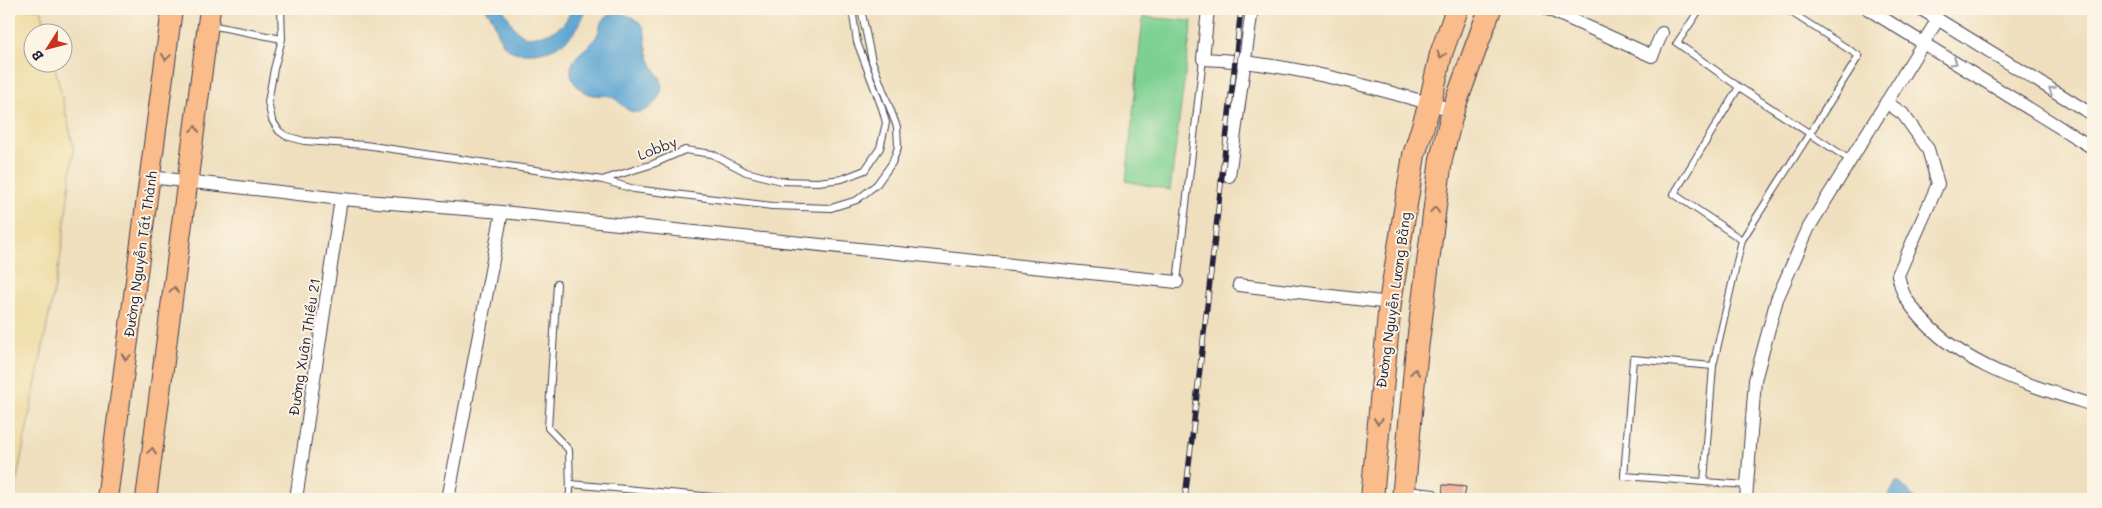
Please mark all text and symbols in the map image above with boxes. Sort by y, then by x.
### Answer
north arrow [22,22,72,72]
text: B [27,47,48,65]
one-way arrow [1436,50,1447,59]
one-way arrow [161,53,172,61]
one-way arrow [1948,56,1957,66]
one-way arrow [2048,86,2057,96]
one-way arrow [189,124,200,132]
street label: Lobby [635,132,679,164]
street label: Đường Nguyễn Tất Thành [119,169,161,338]
one-way arrow [1429,206,1440,214]
street label: Đường Nguyễn Lương Bằng [1371,211,1415,389]
street label: Đường Xuân Thiều 21 [284,277,324,417]
one-way arrow [168,286,179,294]
one-way arrow [121,353,132,361]
one-way arrow [1409,367,1420,375]
one-way arrow [1373,417,1384,425]
one-way arrow [146,447,157,455]

